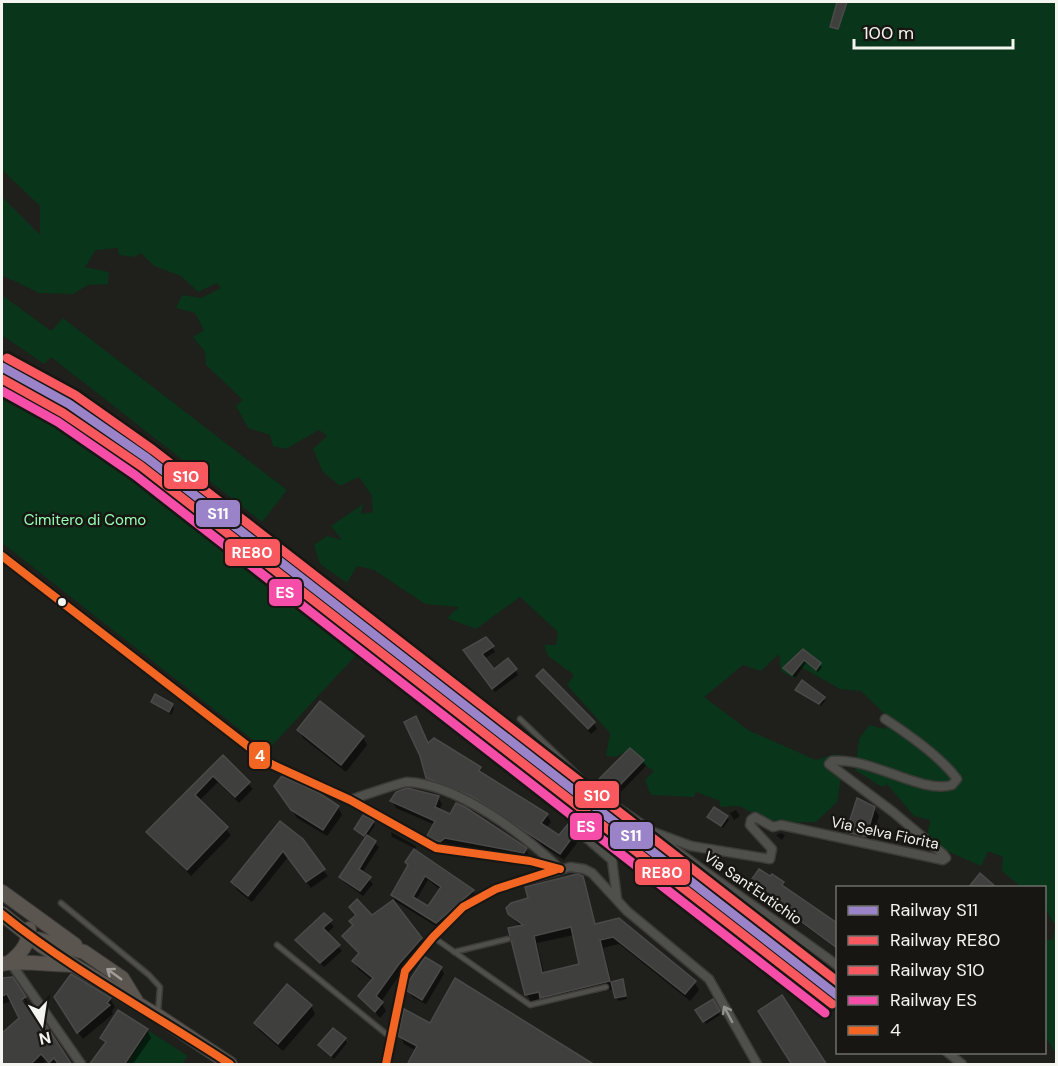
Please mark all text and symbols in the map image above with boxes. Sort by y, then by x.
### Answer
scale bar [854,12,1013,50]
text: 100 m [863,21,914,45]
line badge: S10 [163,461,209,490]
text: S10 [173,466,199,487]
line badge: S11 [195,499,241,528]
text: S11 [207,503,229,524]
park label: Cimitero di Como [24,510,146,530]
line badge: RE80 [224,538,281,567]
text: RE80 [232,542,272,563]
line badge: ES [268,578,303,607]
text: ES [276,582,295,603]
unlabelled marker [56,596,68,608]
line badge: 4 [248,741,271,770]
text: 4 [255,745,265,766]
line badge: S10 [574,780,620,809]
text: S10 [584,785,610,806]
line badge: ES [569,812,603,841]
street label: Via Selva Fiorita [829,812,941,854]
text: ES [577,816,596,837]
line badge: S11 [609,821,654,850]
text: S11 [620,825,642,846]
street label: Via Sant'Eutichio [700,847,806,929]
line badge: RE80 [634,858,691,886]
text: RE80 [642,862,682,883]
legend [836,886,1046,1054]
text: Railway S11 [890,898,978,922]
text: Railway RE80 [890,928,1000,952]
text: Railway S10 [890,958,985,982]
one-way arrow [107,967,123,980]
text: Railway ES [890,988,977,1012]
north arrow [12,994,72,1054]
one-way arrow [722,1006,734,1023]
text: 4 [890,1018,901,1042]
text: N [37,1027,53,1050]

